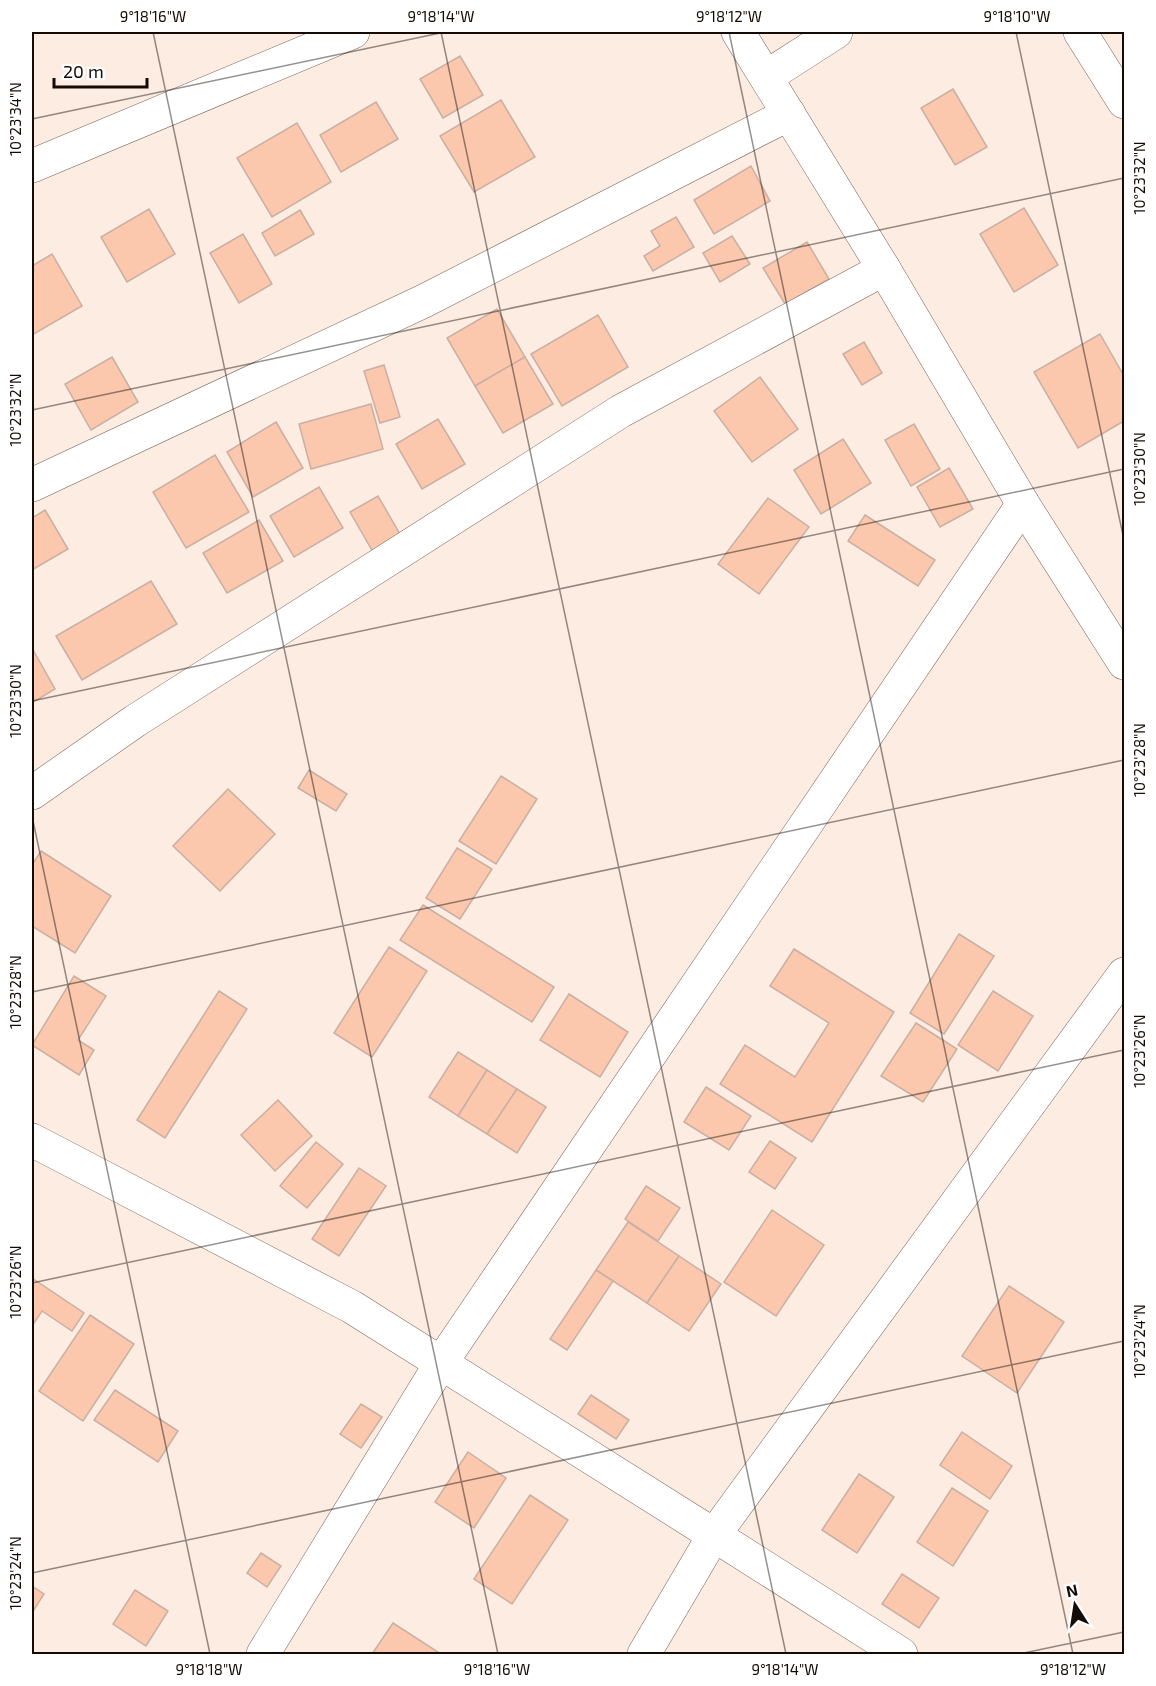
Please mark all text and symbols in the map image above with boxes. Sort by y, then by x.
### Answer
text: 9°18'16"W [120,7,186,25]
text: 9°18'14"W [408,7,474,25]
text: 9°18'12"W [696,7,762,25]
text: 9°18'10"W [984,7,1050,25]
scale bar [54,51,147,89]
text: 20 m [63,60,104,82]
text: 10°23'34"N [6,82,24,156]
text: 10°23'32"N [1130,141,1148,215]
text: 10°23'32"N [6,373,24,447]
text: 10°23'30"N [1130,432,1148,506]
text: 10°23'30"N [6,664,24,738]
text: 10°23'28"N [1130,723,1148,797]
text: 10°23'28"N [6,955,24,1029]
text: 10°23'26"N [1130,1014,1148,1088]
text: 10°23'26"N [6,1245,24,1319]
text: 10°23'24"N [1130,1304,1148,1378]
text: 10°23'24"N [6,1536,24,1610]
north arrow [1045,1575,1105,1635]
text: N [1064,1579,1079,1600]
text: 9°18'18"W [176,1660,242,1678]
text: 9°18'16"W [464,1660,530,1678]
text: 9°18'14"W [752,1660,818,1678]
text: 9°18'12"W [1040,1660,1106,1678]

